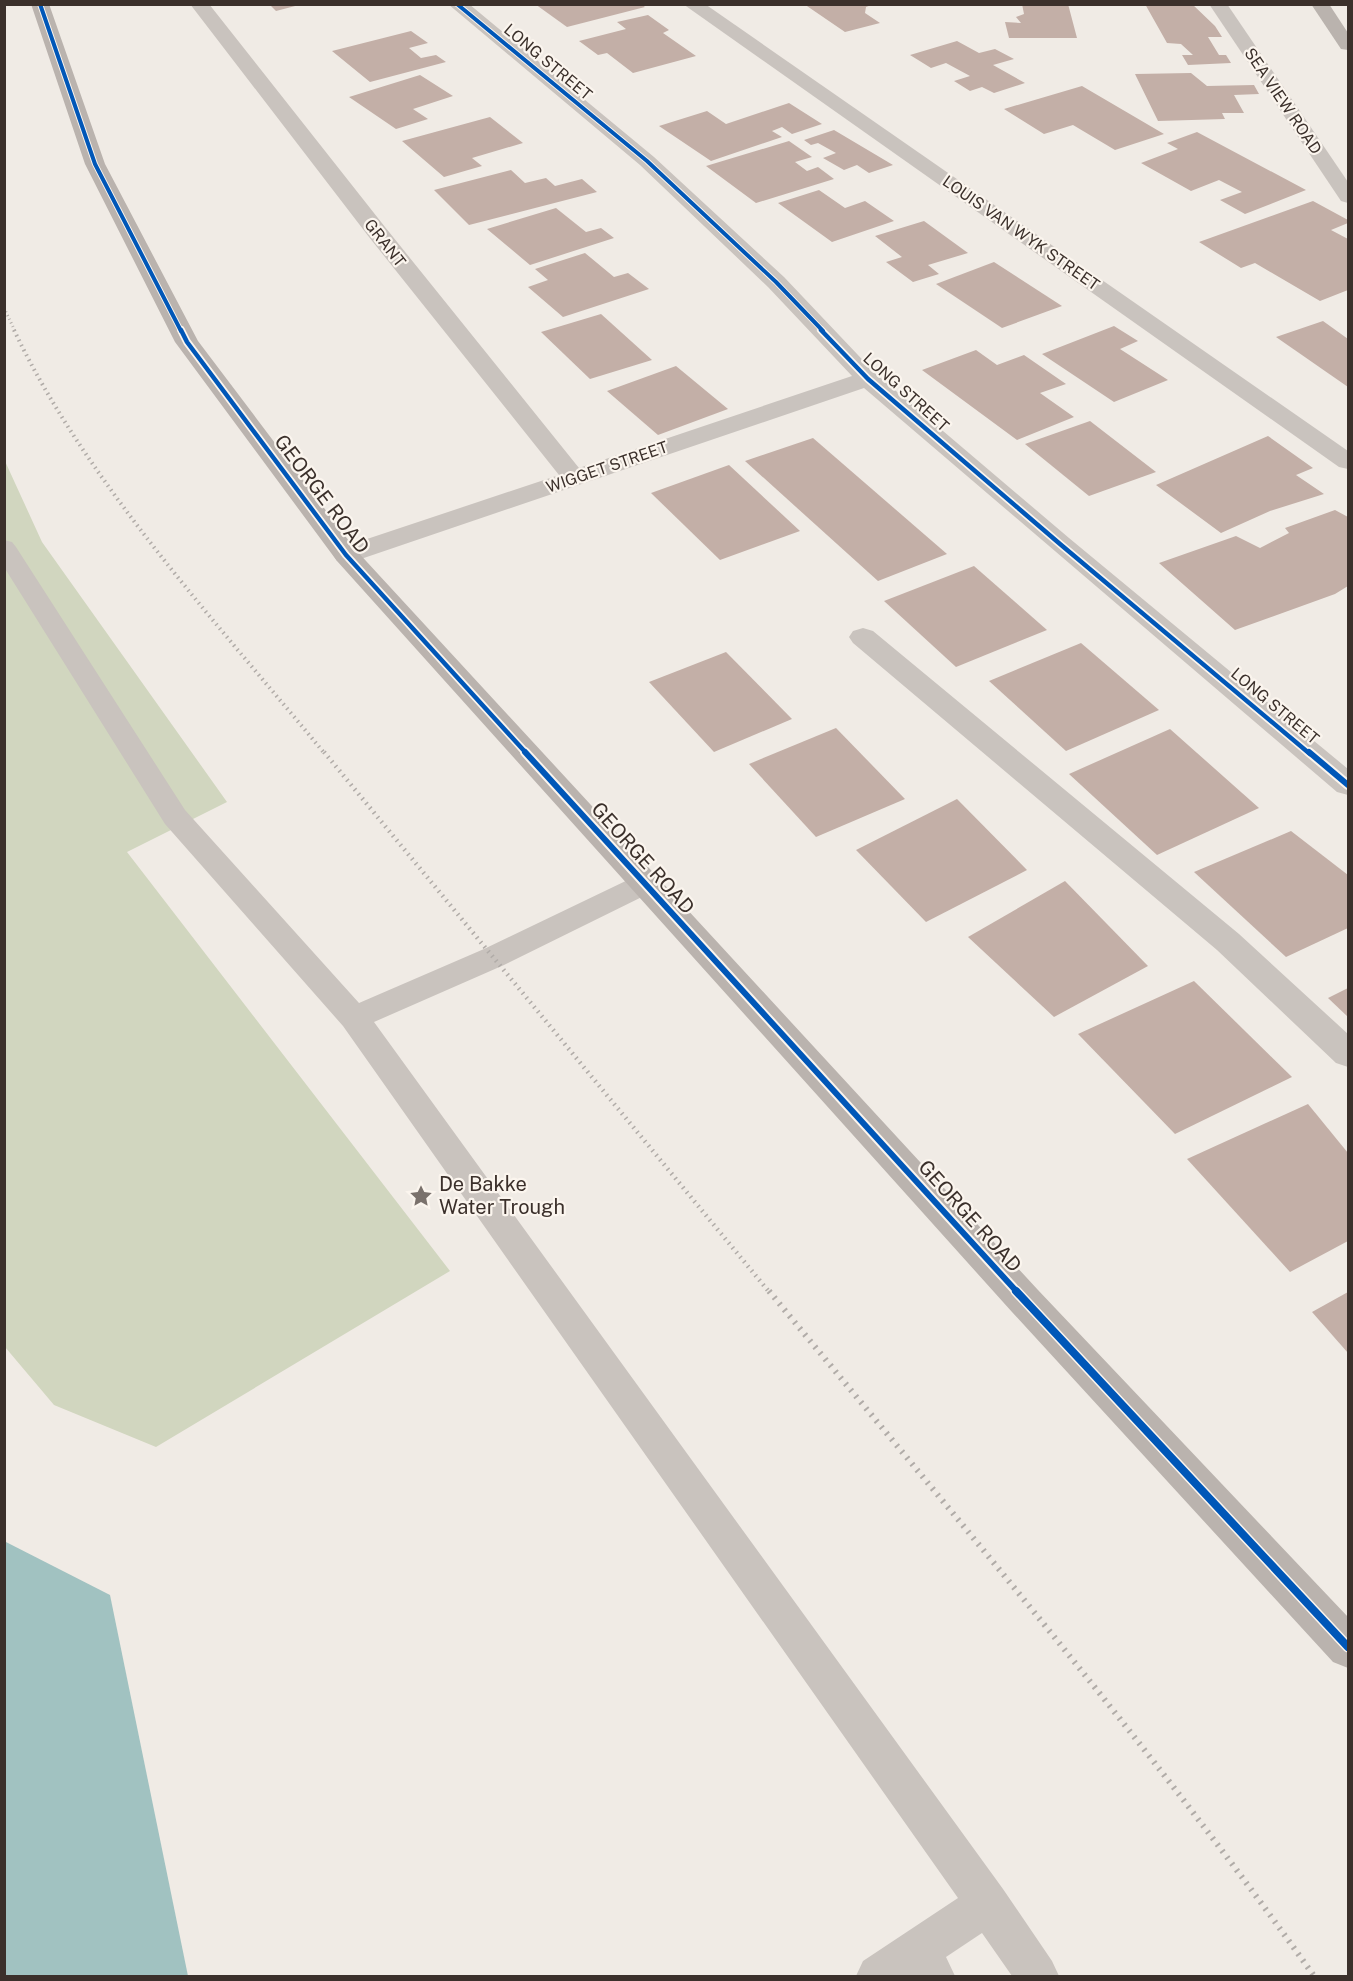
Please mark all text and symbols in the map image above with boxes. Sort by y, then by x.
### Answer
street label: LONG STREET [500,20,596,105]
street label: SEA VIEW ROAD [1240,44,1326,158]
street label: LOUIS VAN WYK STREET [939,171,1104,295]
street label: GRANT [360,215,410,271]
street label: LONG STREET [859,349,953,436]
street label: GEORGE ROAD [270,430,374,558]
street label: WIGGET STREET [544,437,671,497]
street label: LONG STREET [1227,664,1323,749]
street label: GEORGE ROAD [586,797,700,919]
street label: GEORGE ROAD [913,1155,1027,1277]
place label: De Bakke Water Trough [439,1172,565,1219]
place icon: De Bakke Water Trough [408,1183,434,1209]

